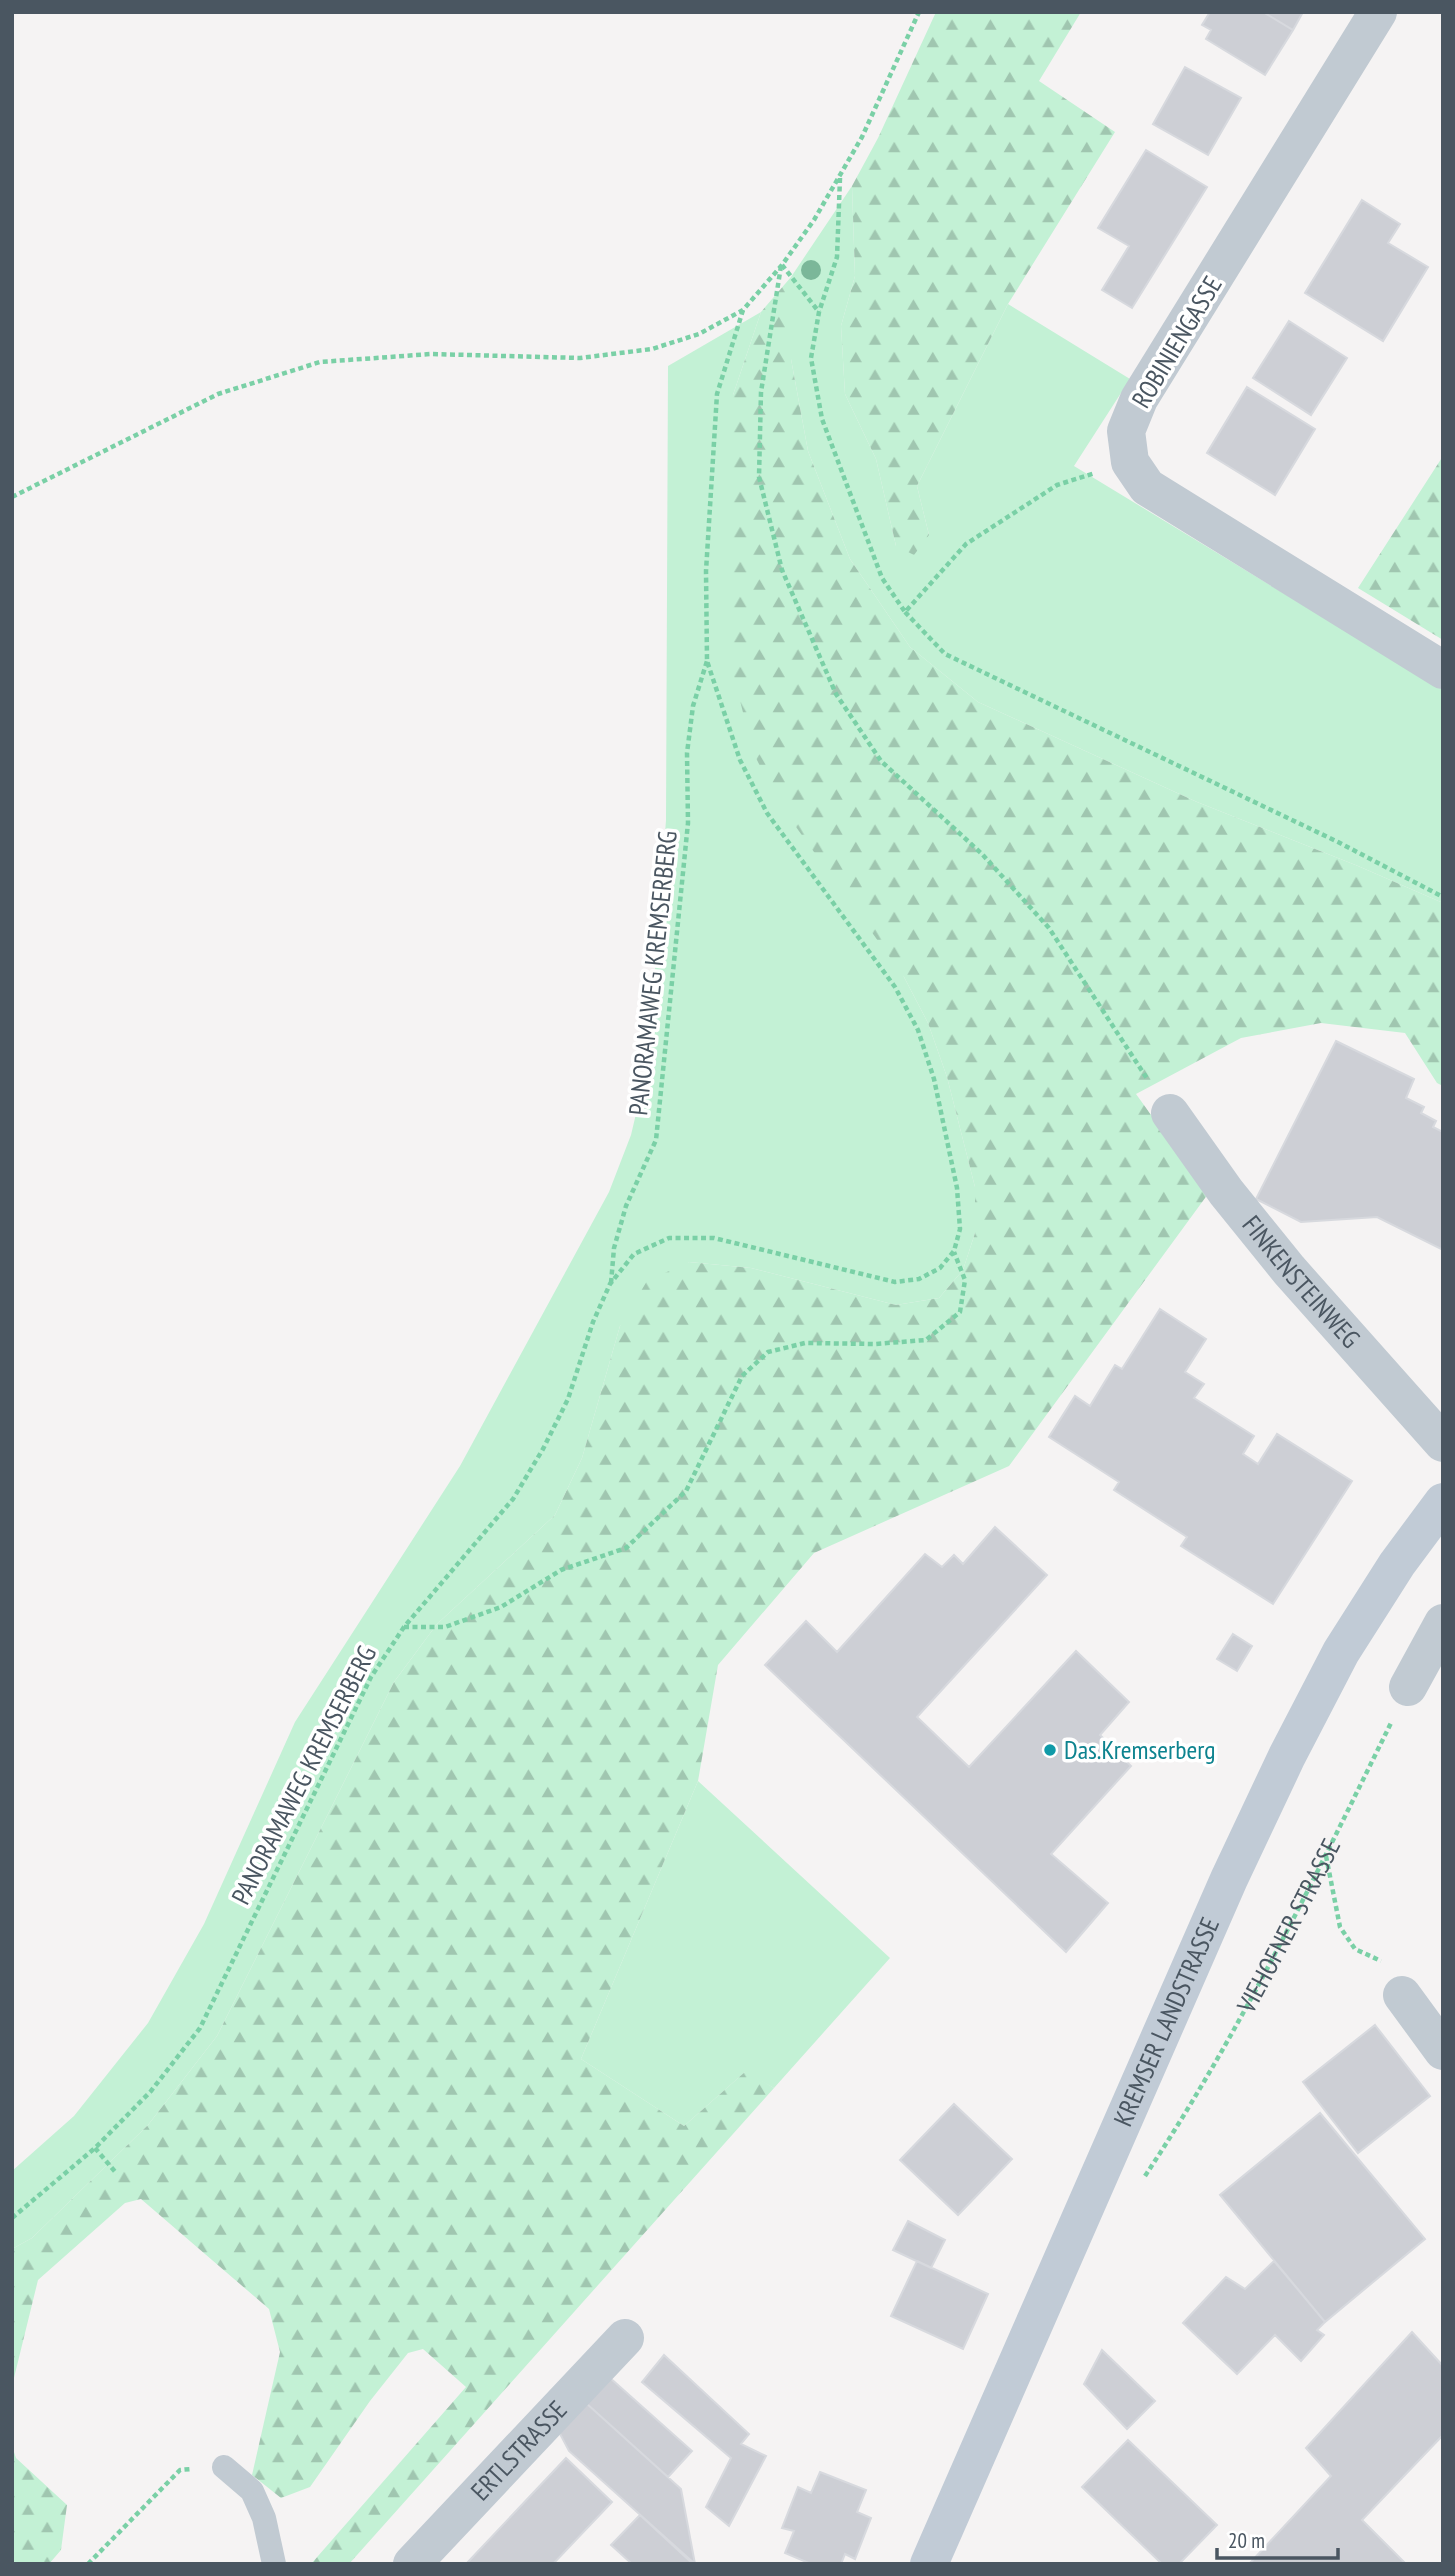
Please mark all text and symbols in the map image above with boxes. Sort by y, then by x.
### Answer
street label: ROBINIENGASSE [1124,270,1229,414]
street label: PANORAMAWEG KREMSERBERG [621,829,684,1117]
street label: FINKENSTEINWEG [1236,1209,1368,1355]
street label: PANORAMAWEG KREMSERBERG [224,1640,383,1910]
place label: Das.Kremserberg [1064,1733,1216,1766]
marker: Das.Kremserberg [1042,1742,1058,1758]
street label: VIEHOFNER STRASSE [1229,1833,1347,2019]
street label: KREMSER LANDSTRASSE [1106,1912,1226,2131]
street label: ERTLSTRASSE [464,2393,574,2507]
scale bar [1217,2516,1338,2560]
text: 20 m [1228,2527,1265,2554]

